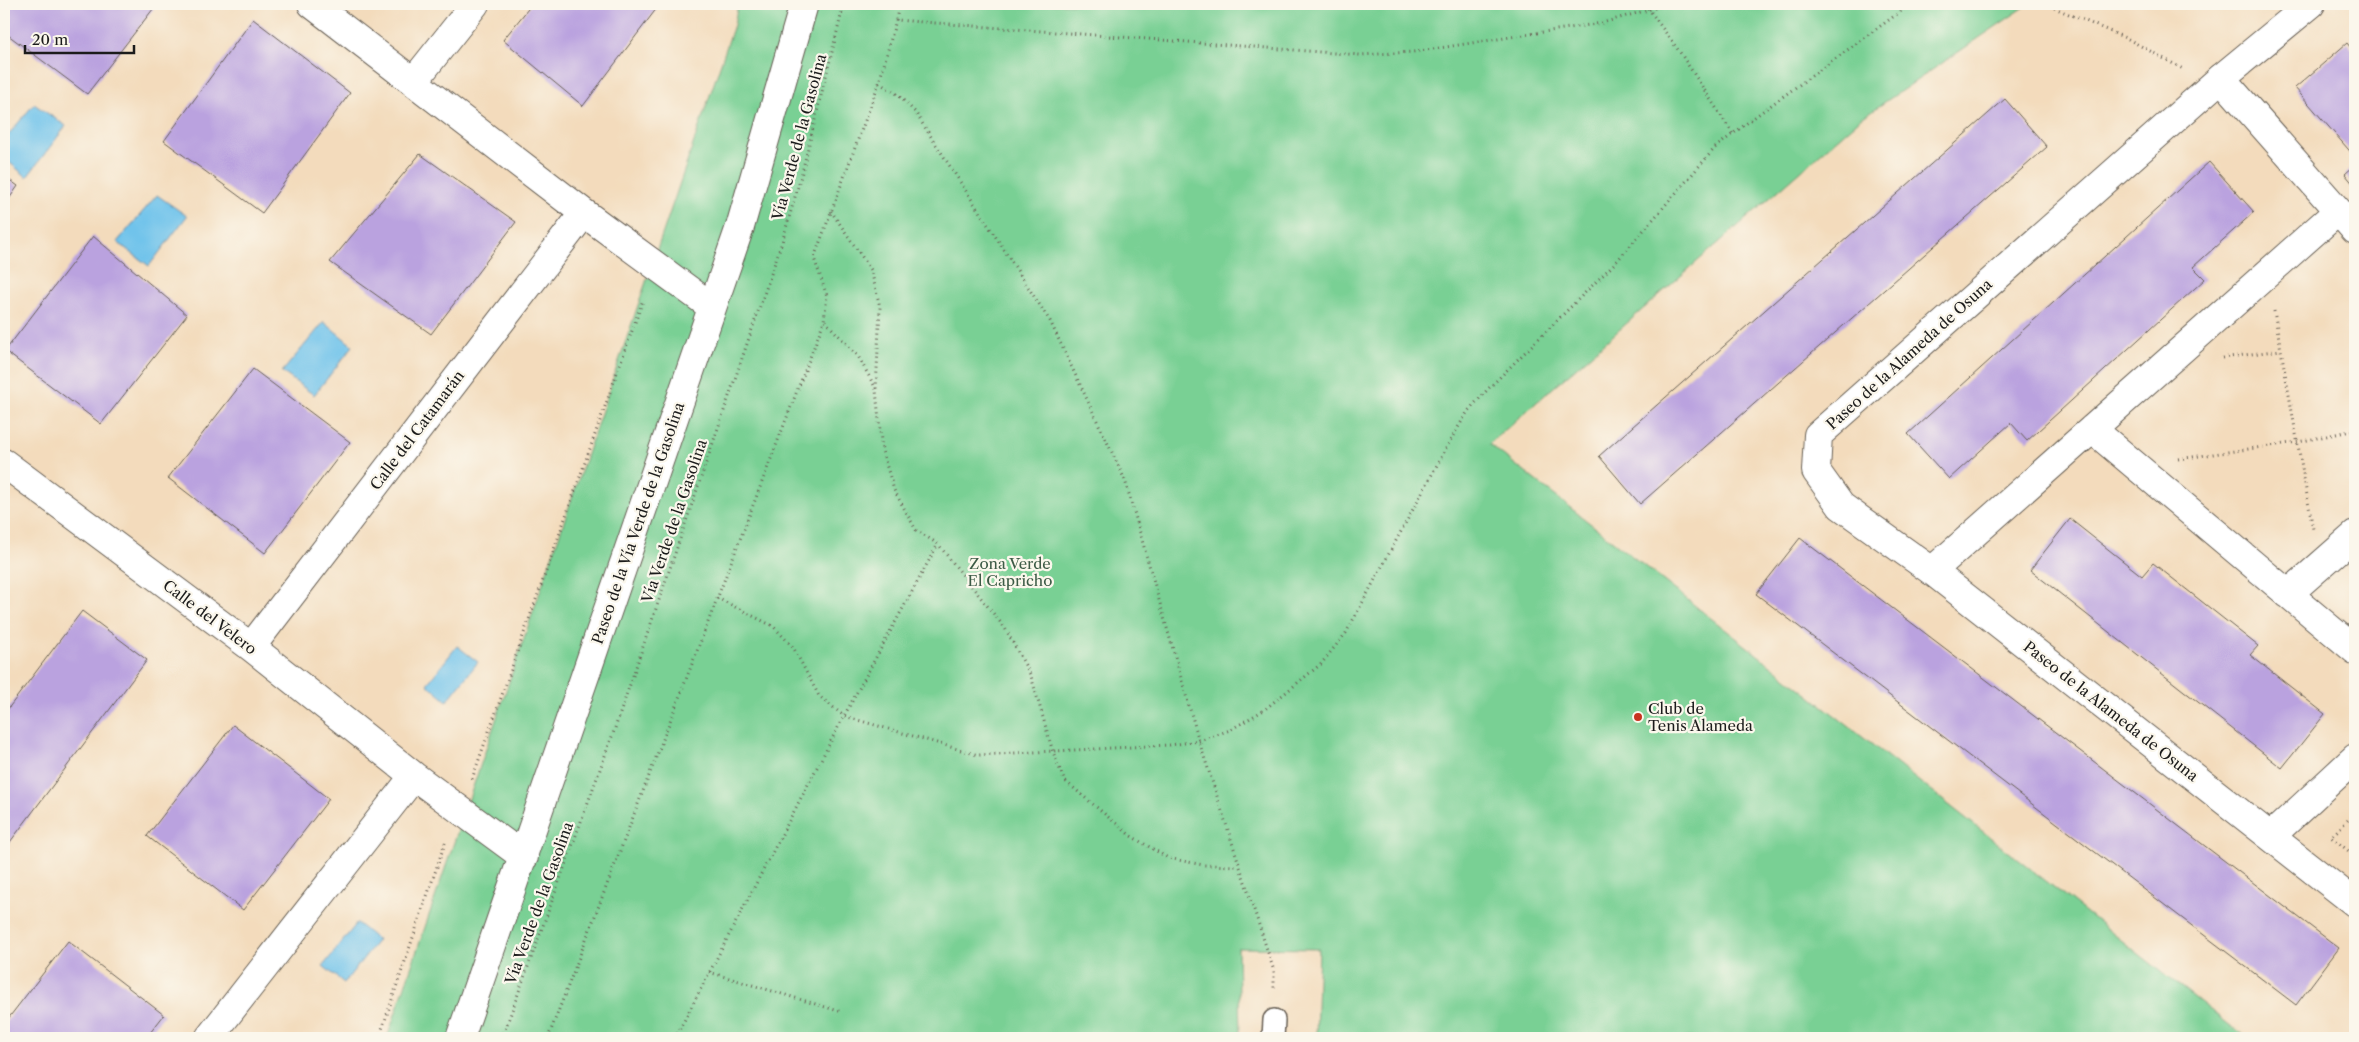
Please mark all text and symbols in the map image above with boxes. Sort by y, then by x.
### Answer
scale bar [25,22,134,54]
text: 20 m [32,30,68,49]
street label: Vía Verde de la Gasolina [767,52,830,223]
street label: Paseo de la Alameda de Osuna [1822,274,1996,434]
street label: Calle del Catamarán [366,366,469,494]
street label: Paseo de la Vía Verde de la Gasolina [588,399,688,646]
street label: Vía Verde de la Gasolina [637,437,711,606]
park label: Zona Verde El Capricho [968,554,1052,590]
street label: Calle del Velero [159,576,261,658]
street label: Paseo de la Alameda de Osuna [2020,637,2202,785]
place label: Club de Tenis Alameda [1648,699,1753,735]
marker: Club de Tenis Alameda [1632,711,1644,723]
street label: Vía Verde de la Gasolina [500,819,577,988]

